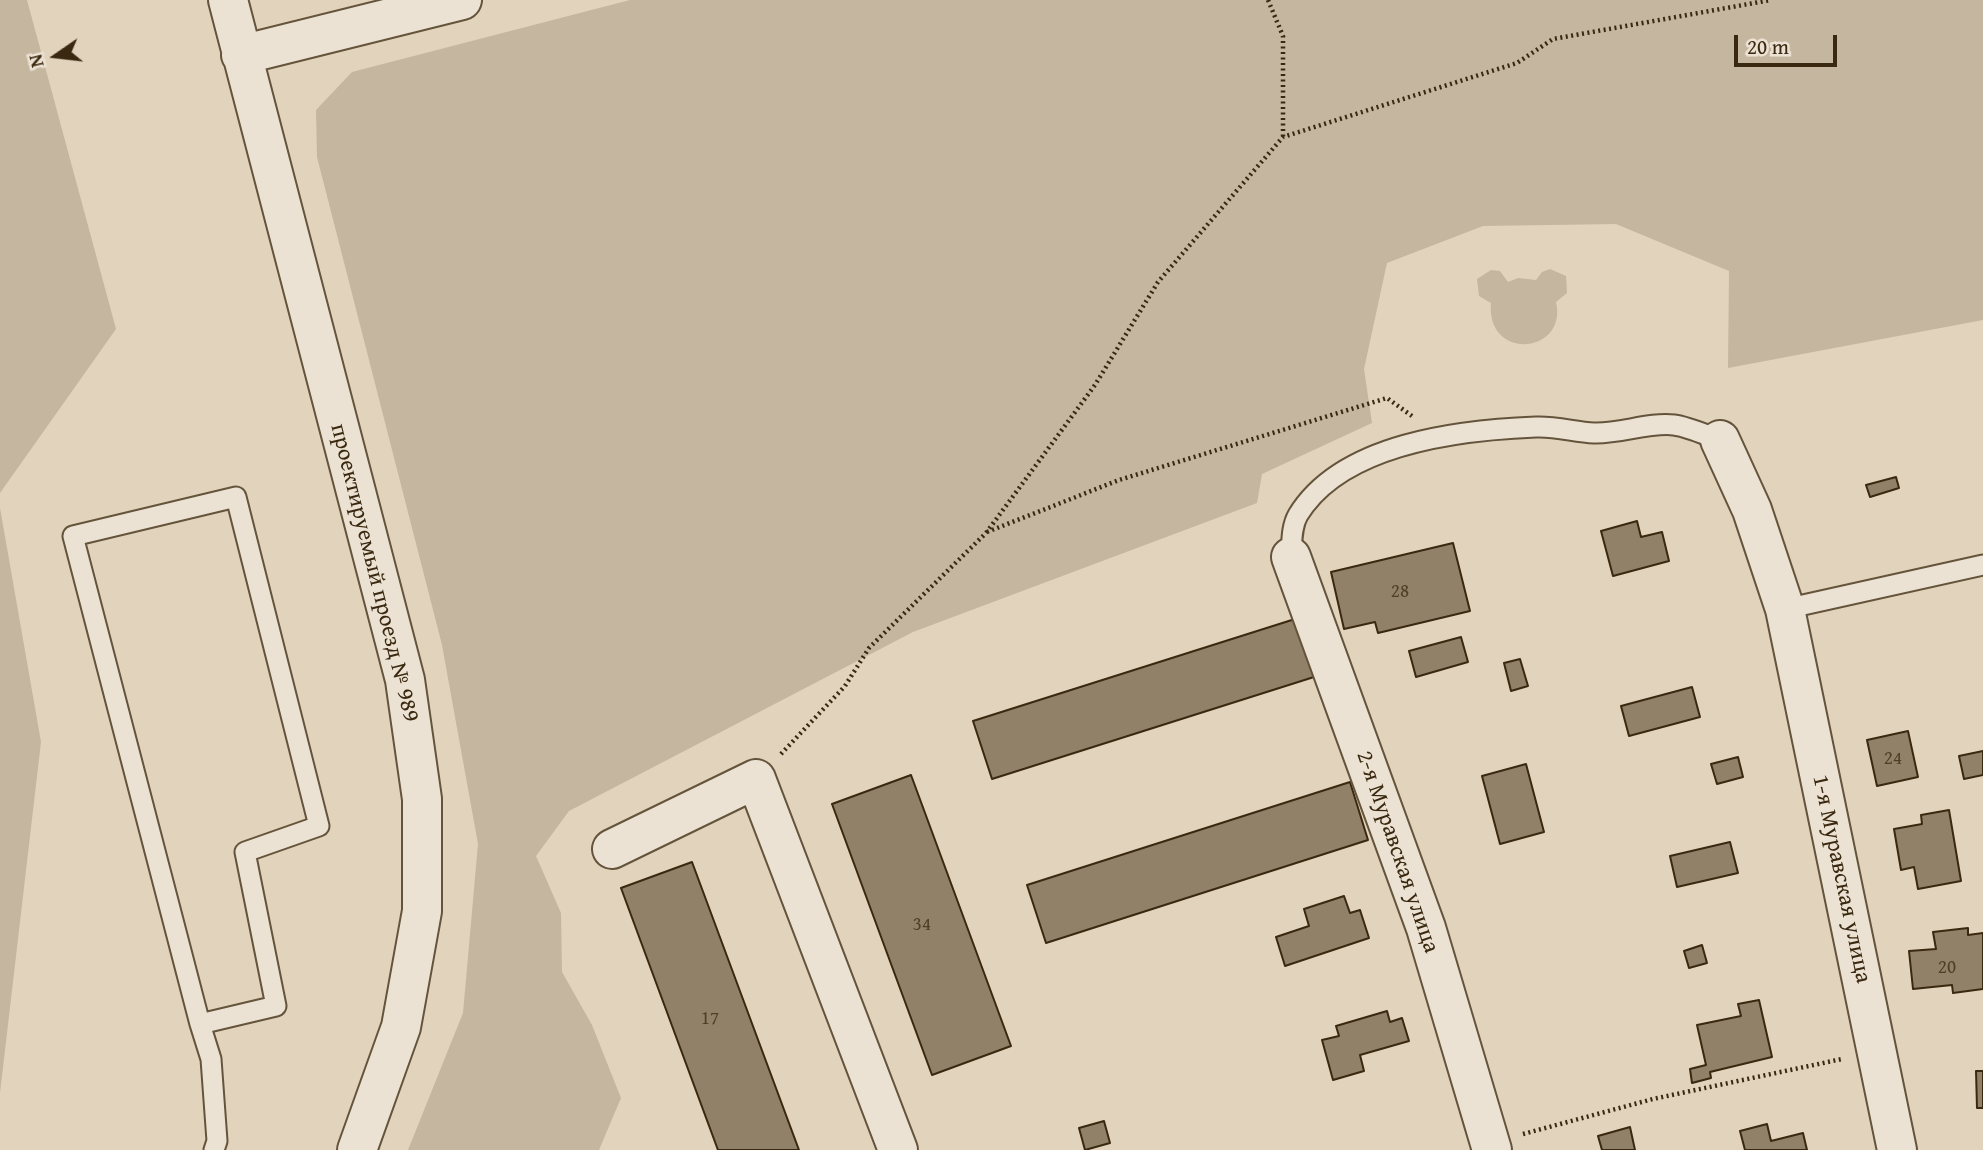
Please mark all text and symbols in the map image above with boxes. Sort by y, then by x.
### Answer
north arrow [21,21,91,91]
scale bar [1738,21,1841,65]
text: 20 m [1747,31,1789,62]
text: N [21,52,51,71]
street label: проектируемый проезд № 989 [324,421,424,725]
house number: 28 [1391,581,1409,603]
street label: 2-я Муравская улица [1349,747,1445,957]
house number: 24 [1884,748,1902,770]
street label: 1-я Муравская улица [1805,772,1877,986]
house number: 34 [913,914,931,936]
house number: 20 [1938,957,1956,979]
house number: 17 [701,1008,719,1030]

